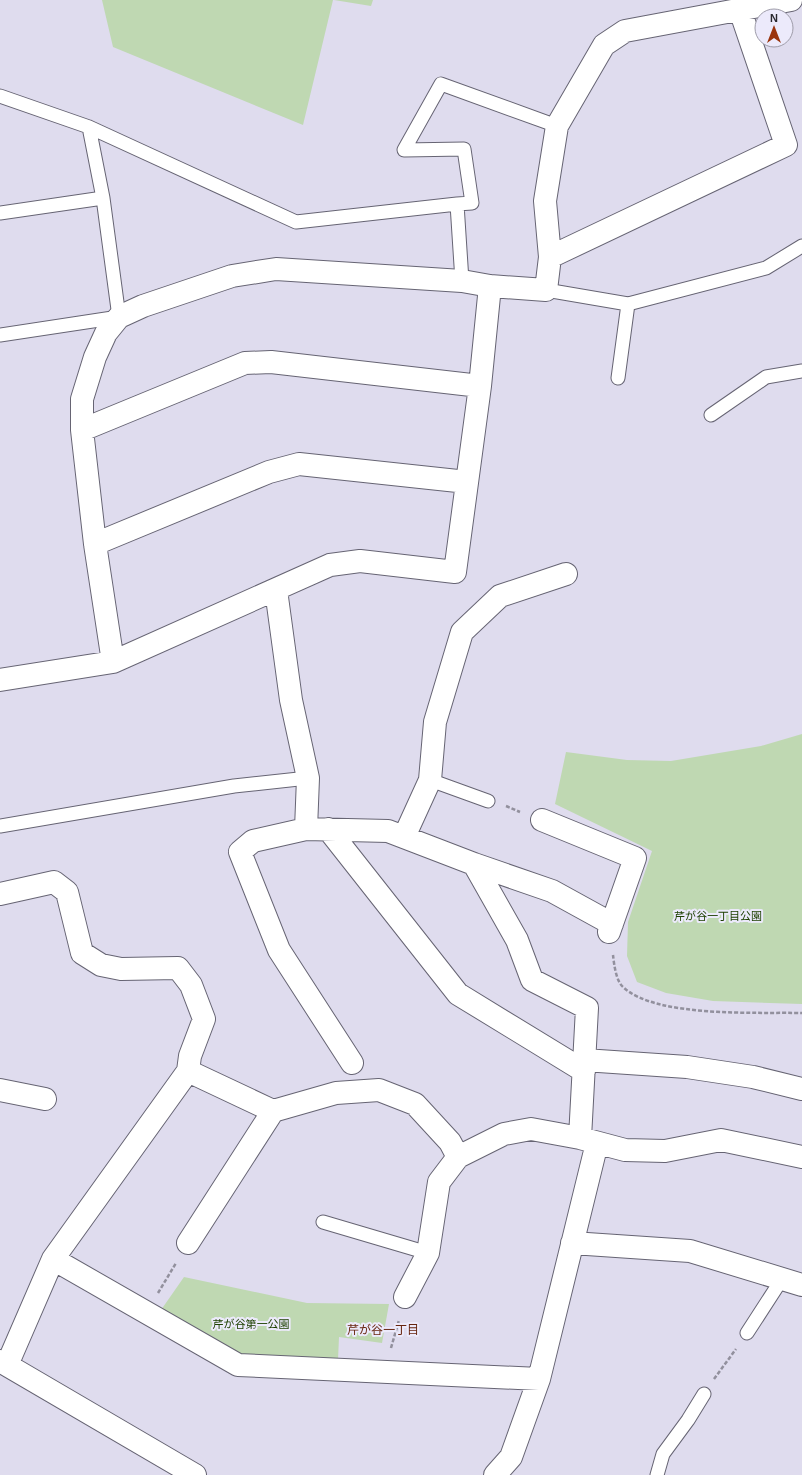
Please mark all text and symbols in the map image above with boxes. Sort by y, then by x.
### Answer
north arrow [754,8,794,48]
text: N [770,12,778,24]
park label: 芹が谷一丁目公園 [674,910,762,922]
park label: 芹が谷第一公園 [213,1318,290,1330]
district label: 芹が谷一丁目 [347,1323,419,1337]

